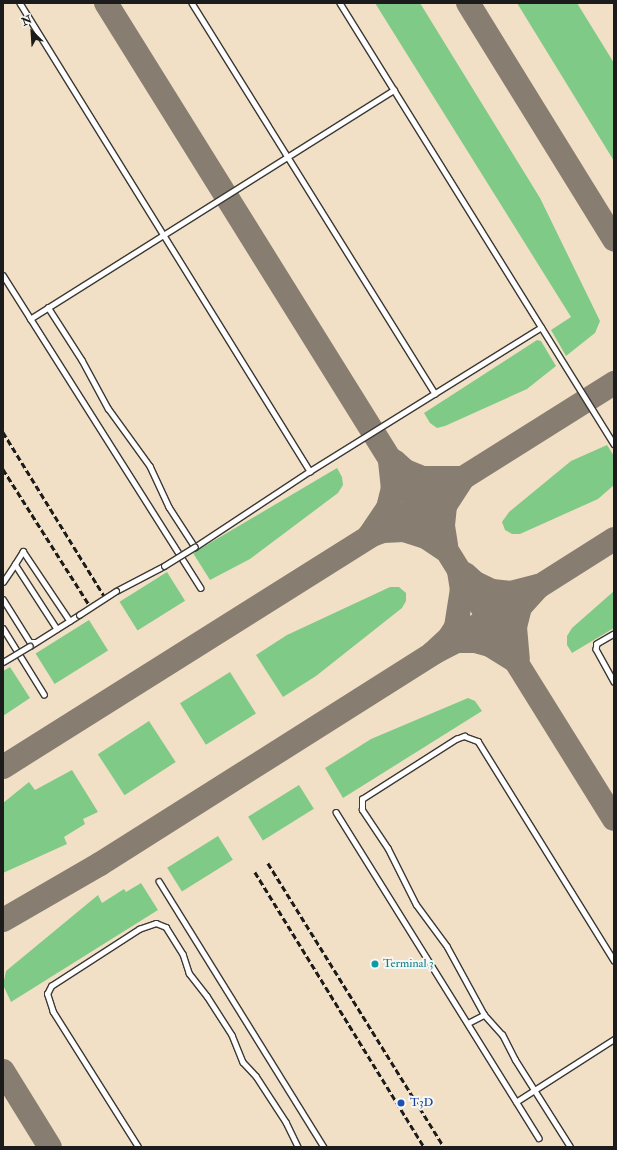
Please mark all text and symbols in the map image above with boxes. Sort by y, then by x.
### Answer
north arrow [12,12,52,52]
text: N [19,13,34,29]
place label: Terminal 3 [383,957,434,971]
marker: Terminal 3 [370,959,380,969]
place label: T3D [410,1096,433,1110]
marker: T3D [395,1097,407,1109]

